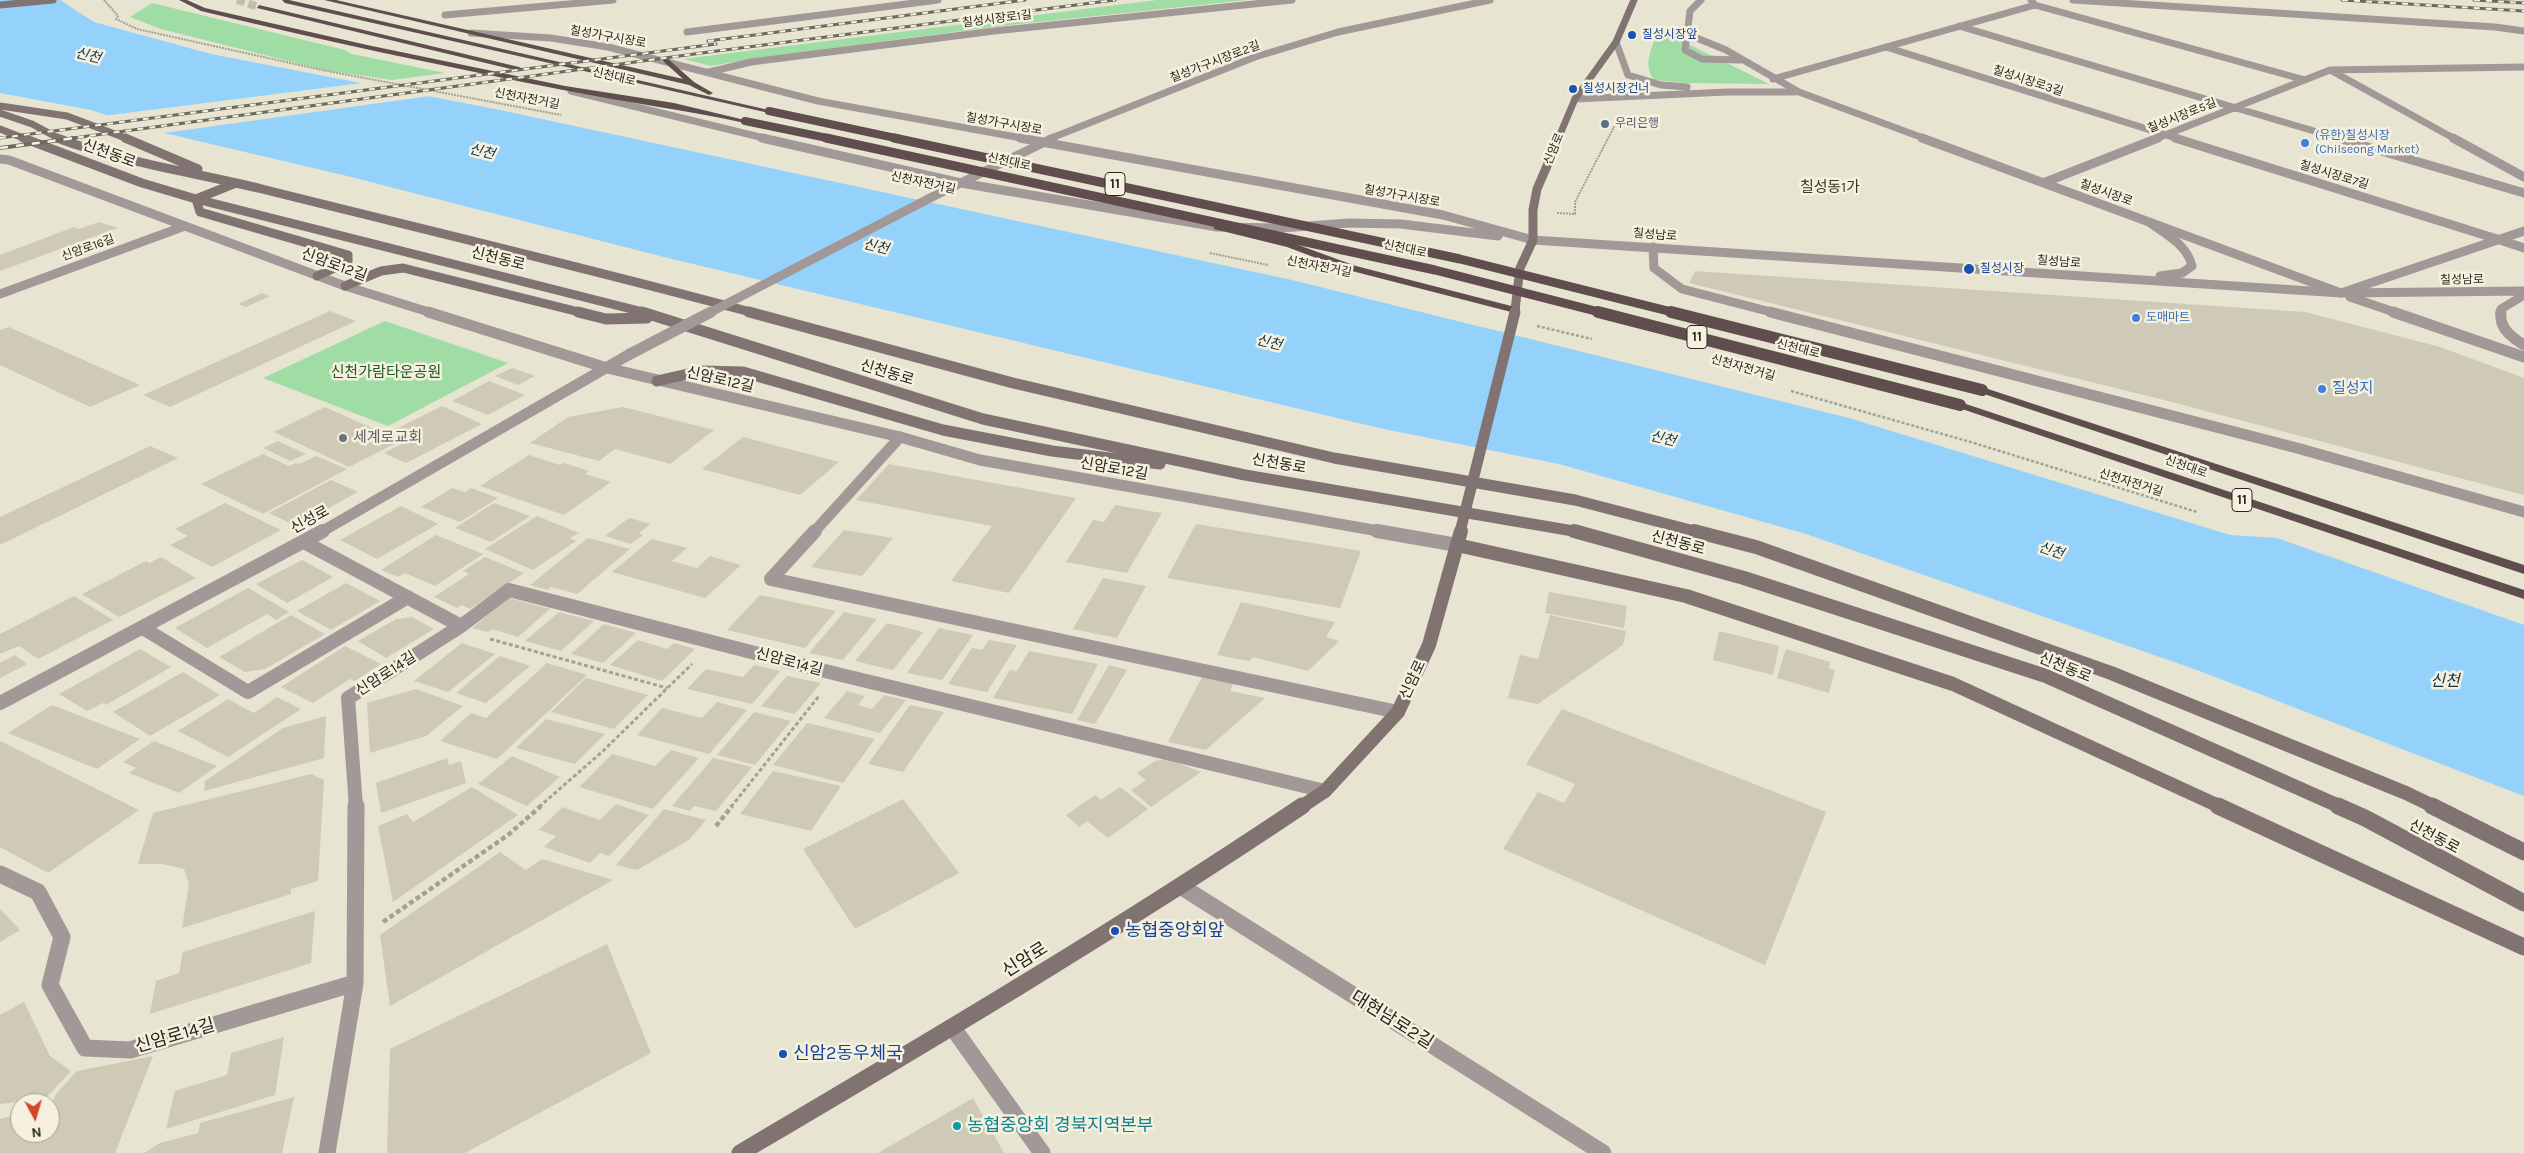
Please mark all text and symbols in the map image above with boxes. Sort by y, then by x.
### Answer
street label: 칠성시장로1길 [961,8,1033,30]
street label: 칠성가구시장로 [569,23,647,51]
place label: 칠성시장앞 [1642,28,1697,42]
marker: 칠성시장앞 [1626,29,1638,41]
street label: 칠성가구시장로2길 [1168,38,1262,86]
water label: 신천 [73,45,103,67]
street label: 칠성시장로3길 [1991,63,2065,99]
street label: 신천대로 [591,65,637,89]
place label: 칠성시장건너 [1583,82,1649,96]
marker: 칠성시장건너 [1567,83,1579,95]
street label: 신천자전거길 [493,86,561,112]
street label: 칠성시장로5길 [2145,96,2219,136]
street label: 칠성가구시장로 [965,110,1043,138]
place label: 우리은행 [1615,117,1659,131]
marker: 우리은행 [1599,118,1611,130]
place label: (유한)칠성시장 (Chilseong Market) [2315,129,2420,157]
street label: 신암로 [1541,131,1567,167]
street label: 신천동로 [80,136,138,172]
marker: (유한)칠성시장 (Chilseong Market) [2299,137,2311,149]
water label: 신천 [467,141,497,163]
street label: 신천대로 [986,150,1032,174]
street label: 칠성시장로7길 [2298,158,2370,192]
street label: 신천자전거길 [889,169,957,197]
road number: 11 [1105,172,1125,195]
street label: 칠성시장로 [2078,177,2134,209]
district label: 칠성동1가 [1800,179,1860,197]
street label: 칠성가구시장로 [1363,182,1441,210]
street label: 칠성남로 [1632,226,1678,244]
street label: 신암로16길 [60,232,116,264]
water label: 신천 [861,236,891,258]
street label: 신천대로 [1382,237,1428,261]
street label: 신천동로 [469,244,527,274]
street label: 신암로12길 [299,245,369,285]
street label: 칠성남로 [2036,253,2082,271]
street label: 신천자전거길 [1285,254,1353,280]
marker: 칠성시장 [1962,262,1976,276]
place label: 칠성시장 [1980,262,2024,276]
street label: 칠성남로 [2440,272,2484,288]
place label: 도매마트 [2146,311,2190,325]
marker: 도매마트 [2130,312,2142,324]
road number: 11 [1687,326,1707,348]
water label: 신천 [1254,332,1284,354]
street label: 신천대로 [1775,337,1821,361]
street label: 신천자전거길 [1709,352,1777,384]
street label: 신천동로 [858,356,916,390]
street label: 신암로12길 [684,363,756,397]
park label: 신천가람타운공원 [331,364,441,382]
place label: 질성지 [2332,380,2373,398]
marker: 질성지 [2316,383,2328,395]
water label: 신천 [1648,428,1678,450]
place label: 세계로교회 [353,429,422,447]
marker: 세계로교회 [337,432,349,444]
street label: 신천동로 [1250,450,1308,478]
street label: 신천대로 [2163,453,2209,481]
street label: 신암로12길 [1079,454,1149,484]
street label: 신천자전거길 [2097,466,2165,500]
road number: 11 [2232,488,2252,512]
street label: 신성로 [288,502,332,538]
street label: 신천동로 [1649,527,1707,559]
water label: 신천 [2036,539,2066,563]
street label: 신암로14길 [754,644,824,680]
street label: 신암로14길 [352,648,420,700]
street label: 신천동로 [2036,649,2094,687]
street label: 신암로 [1396,657,1430,703]
water label: 신천 [2430,671,2460,691]
street label: 신천동로 [2405,816,2463,858]
place label: 농협중앙회앞 [1125,920,1224,942]
marker: 농협중앙회앞 [1109,925,1121,937]
street label: 신암로 [998,938,1052,982]
street label: 대현남로2길 [1347,986,1437,1054]
street label: 신암로14길 [132,1014,218,1058]
place label: 신암2동우체국 [793,1043,903,1065]
marker: 신암2동우체국 [777,1048,789,1060]
north arrow [10,1093,60,1143]
place label: 농협중앙회 경북지역본부 [967,1115,1153,1137]
marker: 농협중앙회 경북지역본부 [951,1120,963,1132]
text: N [31,1123,42,1141]

